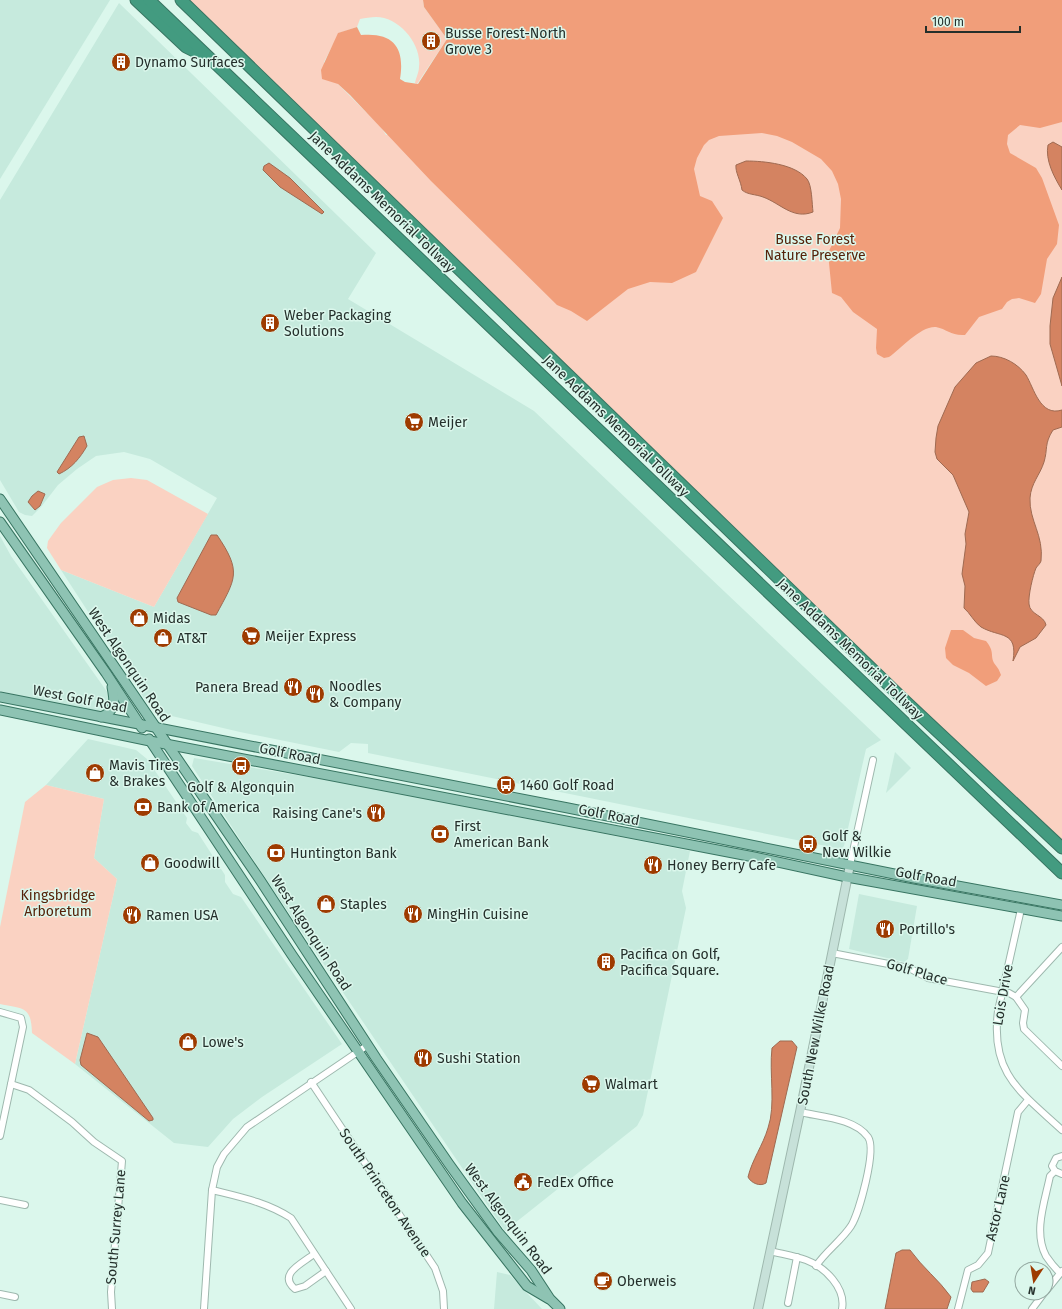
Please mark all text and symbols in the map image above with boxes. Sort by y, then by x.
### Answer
scale bar [926,8,1020,34]
text: 100 m [932,15,964,29]
place label: Busse Forest-North Grove 3 [445,25,566,58]
building icon: Busse Forest-North Grove 3 [420,30,442,52]
building icon: Dynamo Surfaces [110,51,132,73]
place label: Dynamo Surfaces [135,54,245,71]
street label: Jane Addams Memorial Tollway [305,128,459,276]
park label: Busse Forest Nature Preserve [764,231,866,264]
place label: Weber Packaging Solutions [284,307,392,340]
building icon: Weber Packaging Solutions [259,312,281,334]
street label: Jane Addams Memorial Tollway [539,352,693,500]
supermarket icon: Meijer [403,411,425,433]
place label: Meijer [428,414,468,431]
street label: Jane Addams Memorial Tollway [773,575,927,723]
street label: West Algonquin Road [84,604,174,726]
shop icon: Midas [128,607,150,629]
place label: Midas [153,610,191,627]
supermarket icon: Meijer Express [240,625,262,647]
shop icon: AT&T [152,627,174,649]
place label: Meijer Express [265,628,357,645]
place label: AT&T [177,630,208,647]
restaurant icon: Panera Bread [282,676,304,698]
place label: Noodles & Company [329,678,402,711]
place label: Panera Bread [195,679,279,696]
street label: West Golf Road [31,681,129,717]
restaurant icon: Noodles & Company [304,683,326,705]
street label: Golf Road [258,740,322,768]
bus stop icon: Golf & Algonquin [230,755,252,777]
place label: Mavis Tires & Brakes [109,757,179,790]
shop icon: Mavis Tires & Brakes [84,762,106,784]
bus stop icon: 1460 Golf Road [495,774,517,796]
place label: 1460 Golf Road [520,777,614,794]
place label: Golf & Algonquin [187,779,295,796]
bank icon: Bank of America [132,796,154,818]
place label: Bank of America [157,799,260,816]
street label: Golf Road [577,801,641,829]
restaurant icon: Raising Cane's [365,802,387,824]
place label: Raising Cane's [272,805,362,822]
place label: First American Bank [454,818,549,851]
bank icon: First American Bank [429,823,451,845]
place label: Golf & New Wilkie [822,828,891,861]
bus stop icon: Golf & New Wilkie [797,833,819,855]
bank icon: Huntington Bank [265,842,287,864]
place label: Huntington Bank [290,845,398,862]
shop icon: Goodwill [139,852,161,874]
restaurant icon: Honey Berry Cafe [642,854,664,876]
place label: Goodwill [164,855,220,872]
place label: Honey Berry Cafe [667,857,776,874]
street label: Golf Road [894,863,958,891]
street label: West Algonquin Road [267,872,355,994]
park label: Kingsbridge Arboretum [21,887,95,920]
shop icon: Staples [315,893,337,915]
place label: Staples [340,896,387,913]
restaurant icon: MingHin Cuisine [402,903,424,925]
restaurant icon: Ramen USA [121,904,143,926]
place label: MingHin Cuisine [427,906,529,923]
place label: Ramen USA [146,907,218,924]
restaurant icon: Portillo's [874,918,896,940]
place label: Portillo's [899,921,955,938]
place label: Pacifica on Golf, Pacifica Square. [620,946,720,979]
building icon: Pacifica on Golf, Pacifica Square. [595,951,617,973]
street label: Golf Place [884,955,950,989]
street label: Lois Drive [989,963,1017,1027]
street label: South New Wilke Road [794,964,838,1106]
shop icon: Lowe's [177,1031,199,1053]
place label: Lowe's [202,1034,244,1051]
restaurant icon: Sushi Station [412,1047,434,1069]
place label: Sushi Station [437,1050,521,1067]
supermarket icon: Walmart [580,1073,602,1095]
place label: Walmart [605,1076,659,1093]
street label: South Princeton Avenue [336,1125,434,1261]
street label: West Algonquin Road [461,1160,555,1278]
street label: South Surrey Lane [102,1169,130,1285]
public building icon: FedEx Office [512,1171,534,1193]
street label: Astor Lane [982,1173,1014,1243]
place label: FedEx Office [537,1174,614,1191]
north arrow [1014,1261,1054,1301]
cafe icon: Oberweis [592,1270,614,1292]
place label: Oberweis [617,1273,677,1290]
text: N [1027,1283,1037,1297]

